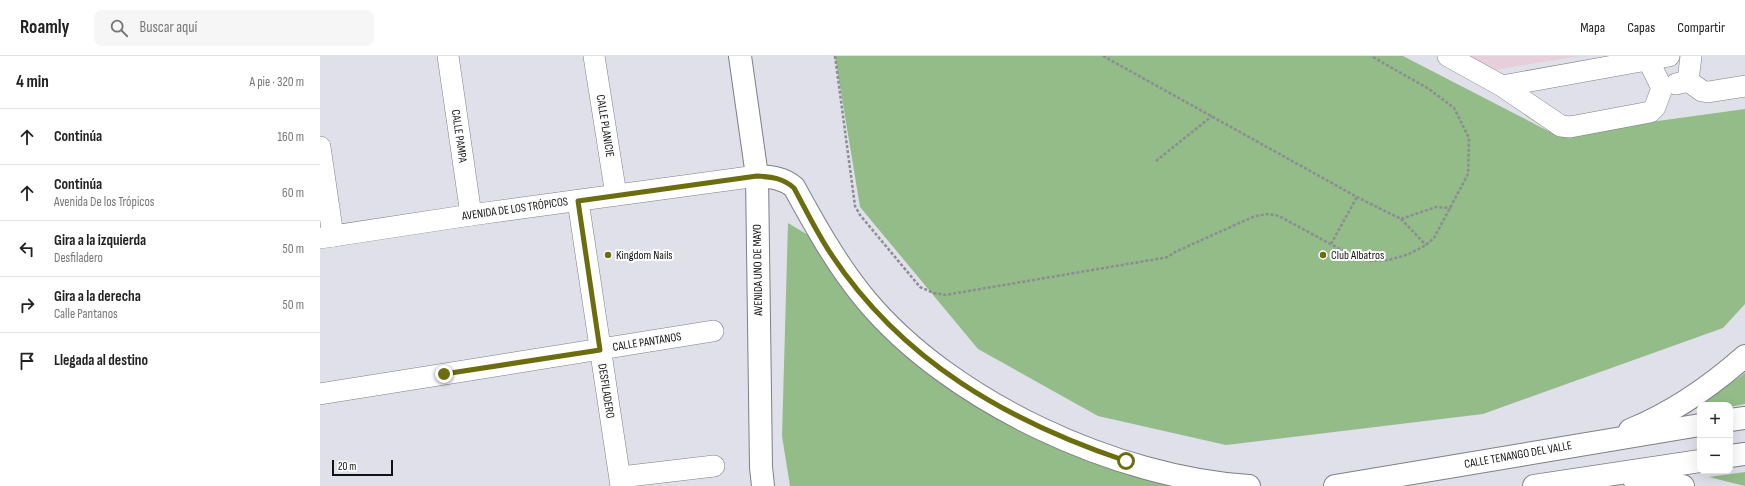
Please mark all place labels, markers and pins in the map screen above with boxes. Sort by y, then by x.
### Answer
place label: Kingdom Nails [616,248,673,263]
place label: Club Albatros [1331,248,1384,263]
marker: Kingdom Nails [603,250,613,260]
marker: Club Albatros [1318,250,1328,260]

